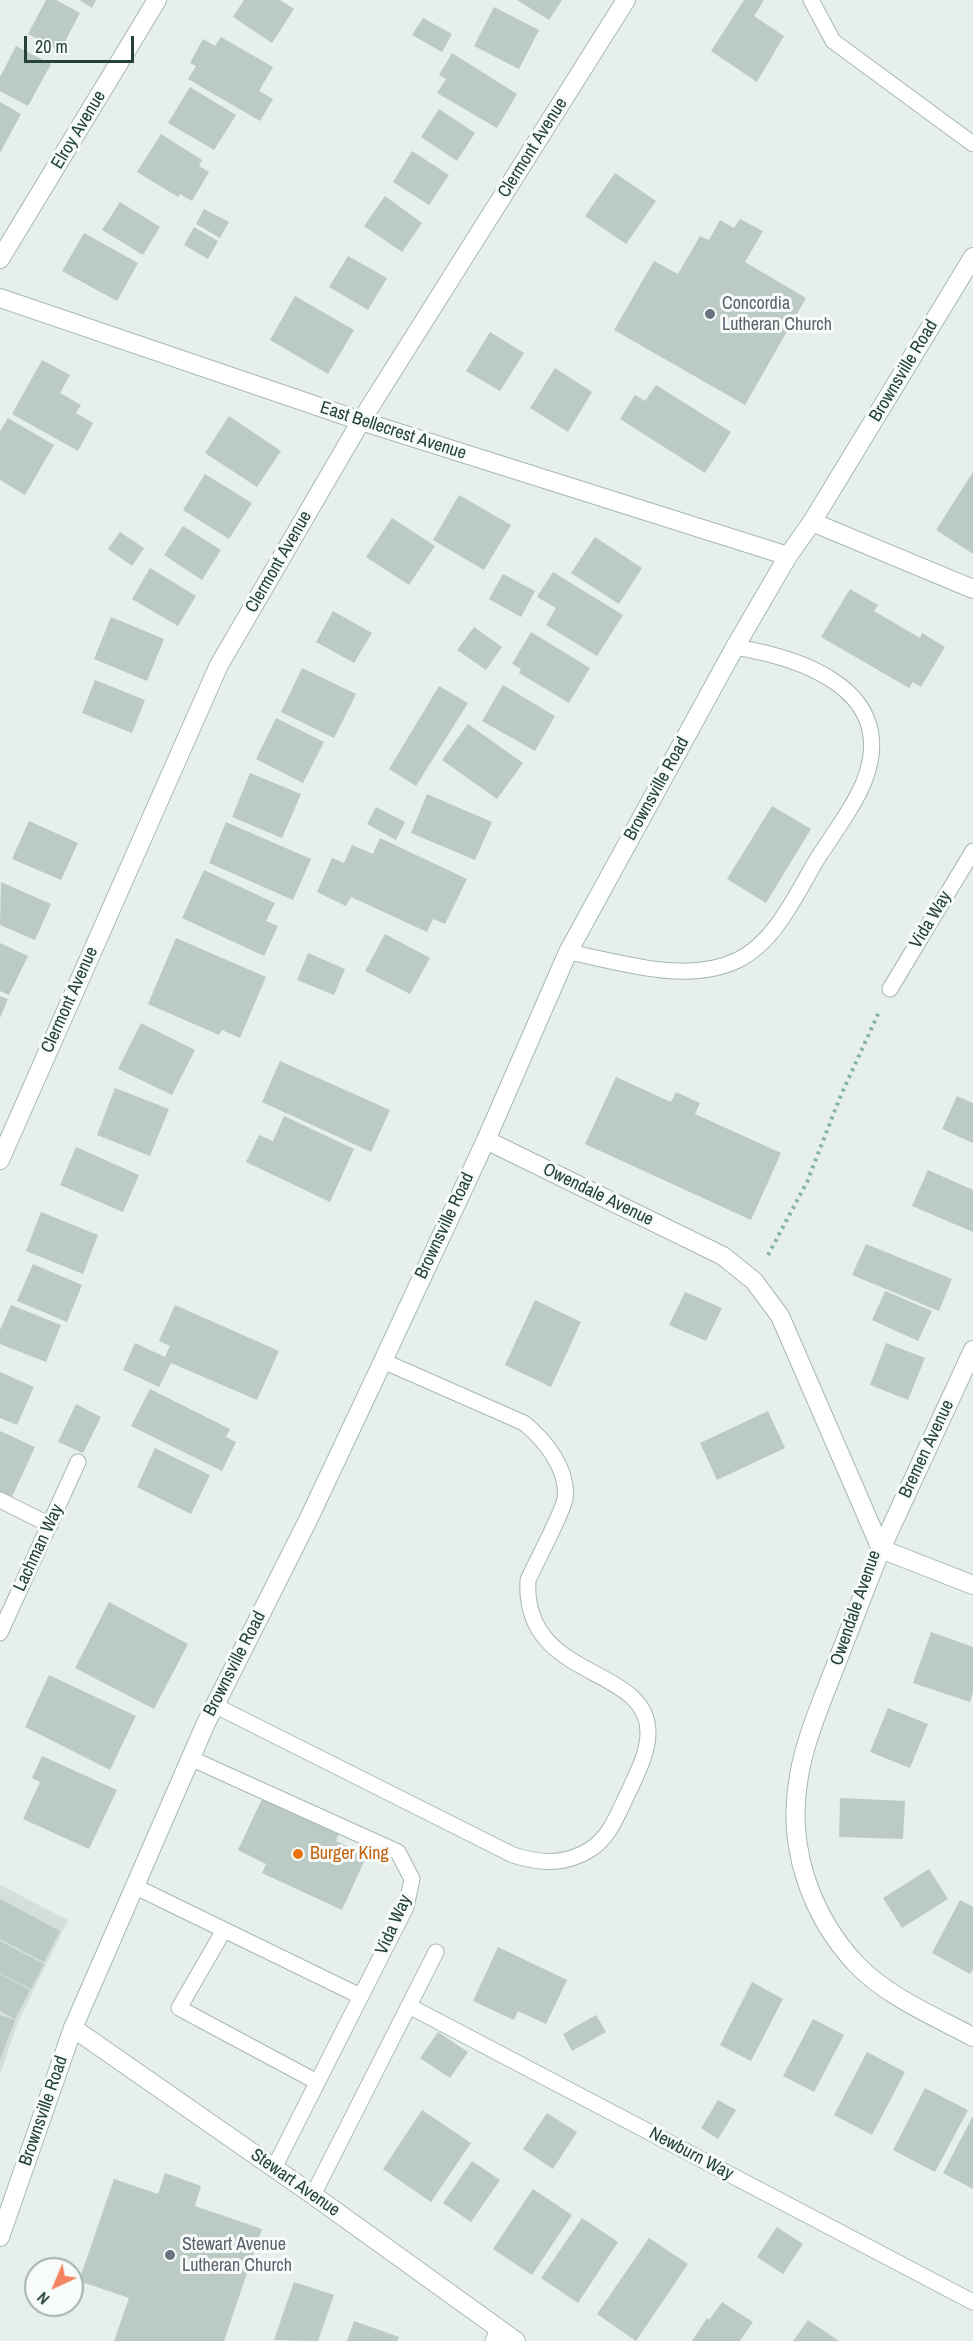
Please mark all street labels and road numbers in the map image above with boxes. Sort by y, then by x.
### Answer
street label: Elroy Avenue [47,87,111,173]
street label: Clermont Avenue [494,94,572,202]
street label: Brownsville Road [865,316,943,426]
street label: East Bellecrest Avenue [317,397,469,465]
street label: Clermont Avenue [241,507,317,617]
street label: Brownsville Road [620,734,694,844]
street label: Vida Way [905,887,957,953]
street label: Clermont Avenue [37,944,103,1056]
street label: Owendale Avenue [539,1159,657,1231]
street label: Brownsville Road [411,1169,479,1283]
street label: Bremen Avenue [895,1397,959,1501]
street label: Lachman Way [9,1501,69,1595]
street label: Owendale Avenue [826,1548,886,1668]
street label: Brownsville Road [199,1608,271,1720]
street label: Vida Way [371,1892,417,1958]
street label: Brownsville Road [15,2053,73,2169]
street label: Newburn Way [645,2123,737,2185]
street label: Stewart Avenue [246,2144,344,2222]

